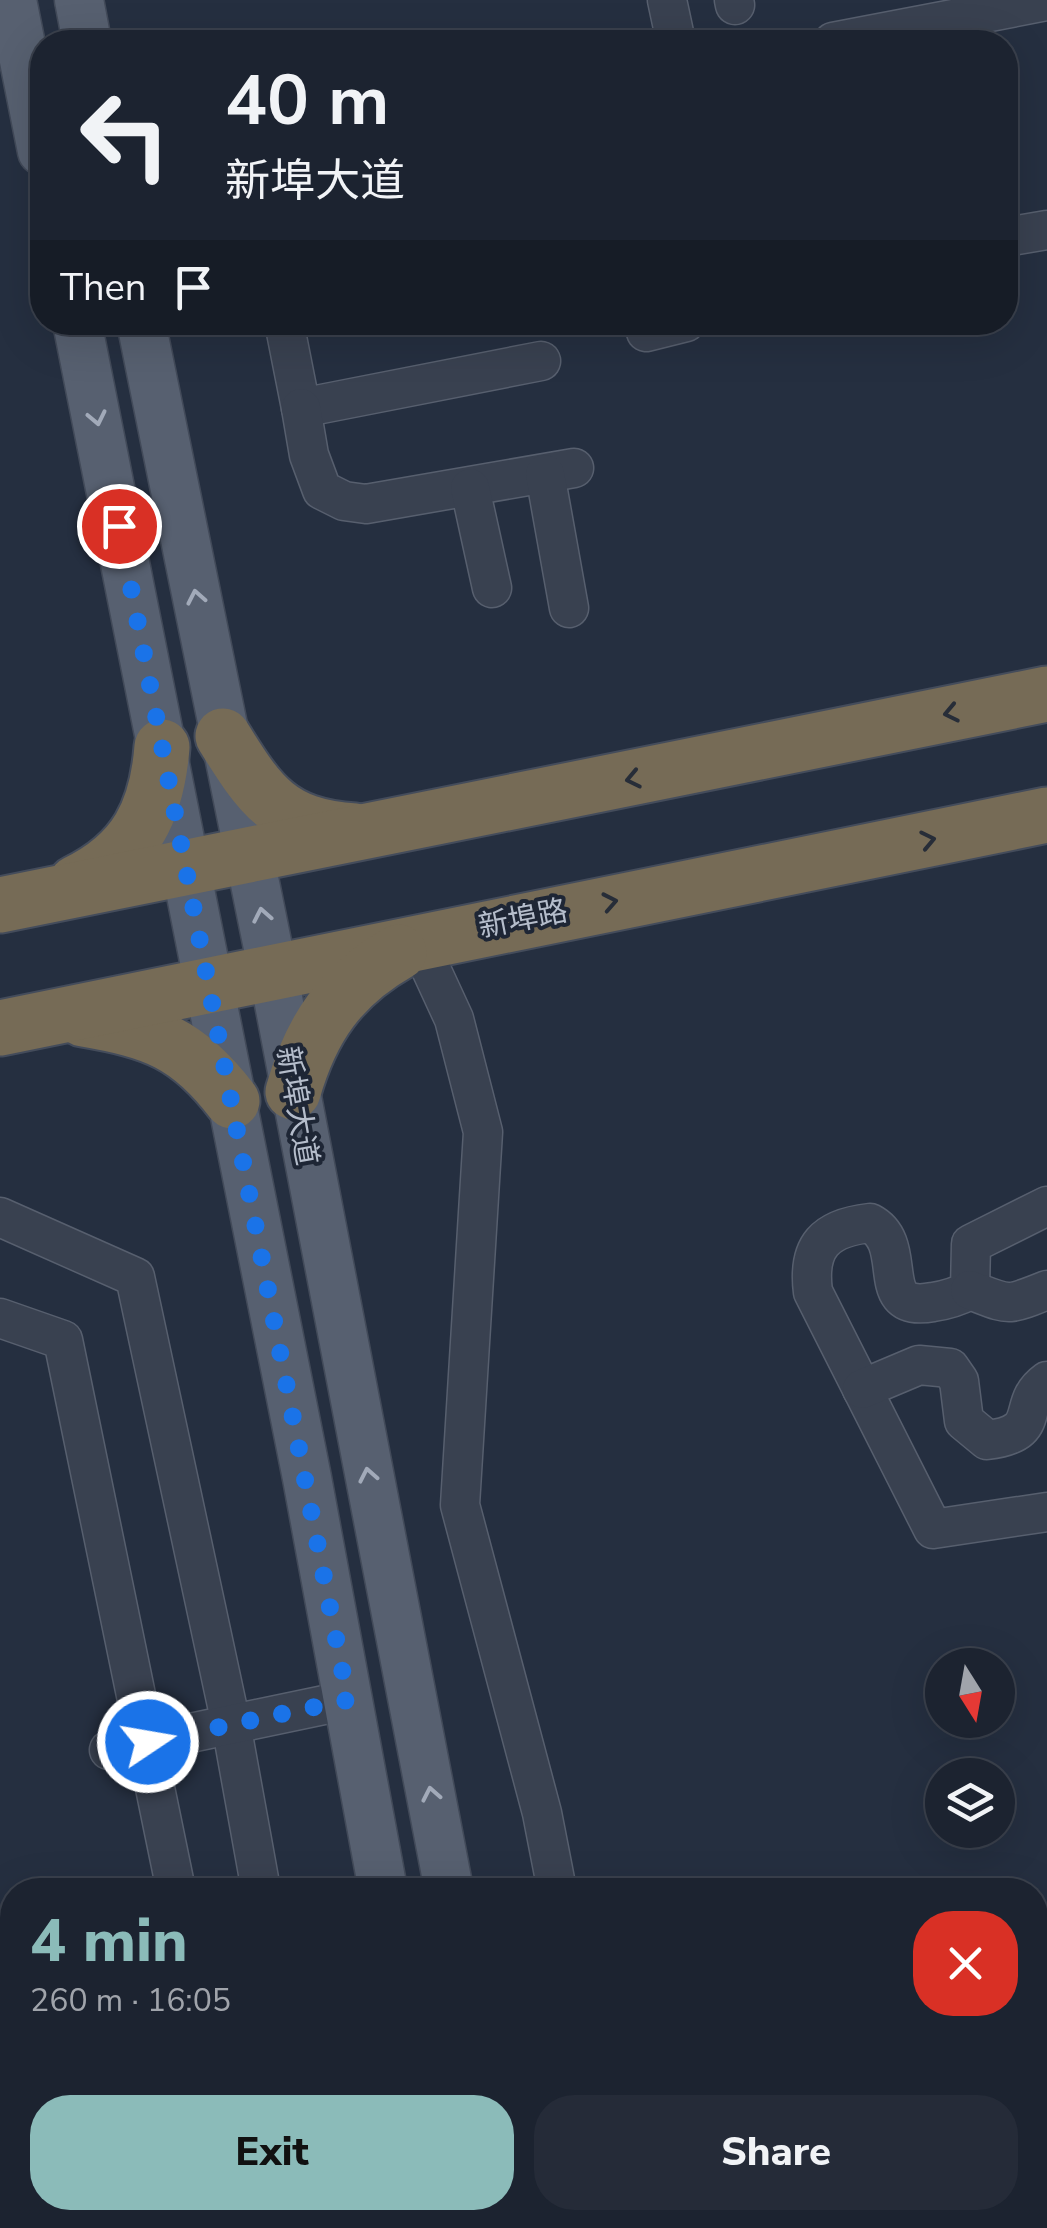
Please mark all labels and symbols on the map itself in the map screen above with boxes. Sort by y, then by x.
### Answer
one-way arrow [85,409,106,426]
pin [77,484,162,569]
one-way arrow [187,589,208,606]
one-way arrow [943,702,960,723]
one-way arrow [625,768,642,789]
one-way arrow [920,830,937,851]
street label: 新埠路 [475,890,571,948]
one-way arrow [601,892,618,913]
one-way arrow [252,907,273,924]
street label: 新埠大道 [266,1043,328,1169]
one-way arrow [358,1467,379,1484]
north arrow [925,1648,1015,1738]
position arrow [96,1690,200,1794]
one-way arrow [421,1786,442,1802]

